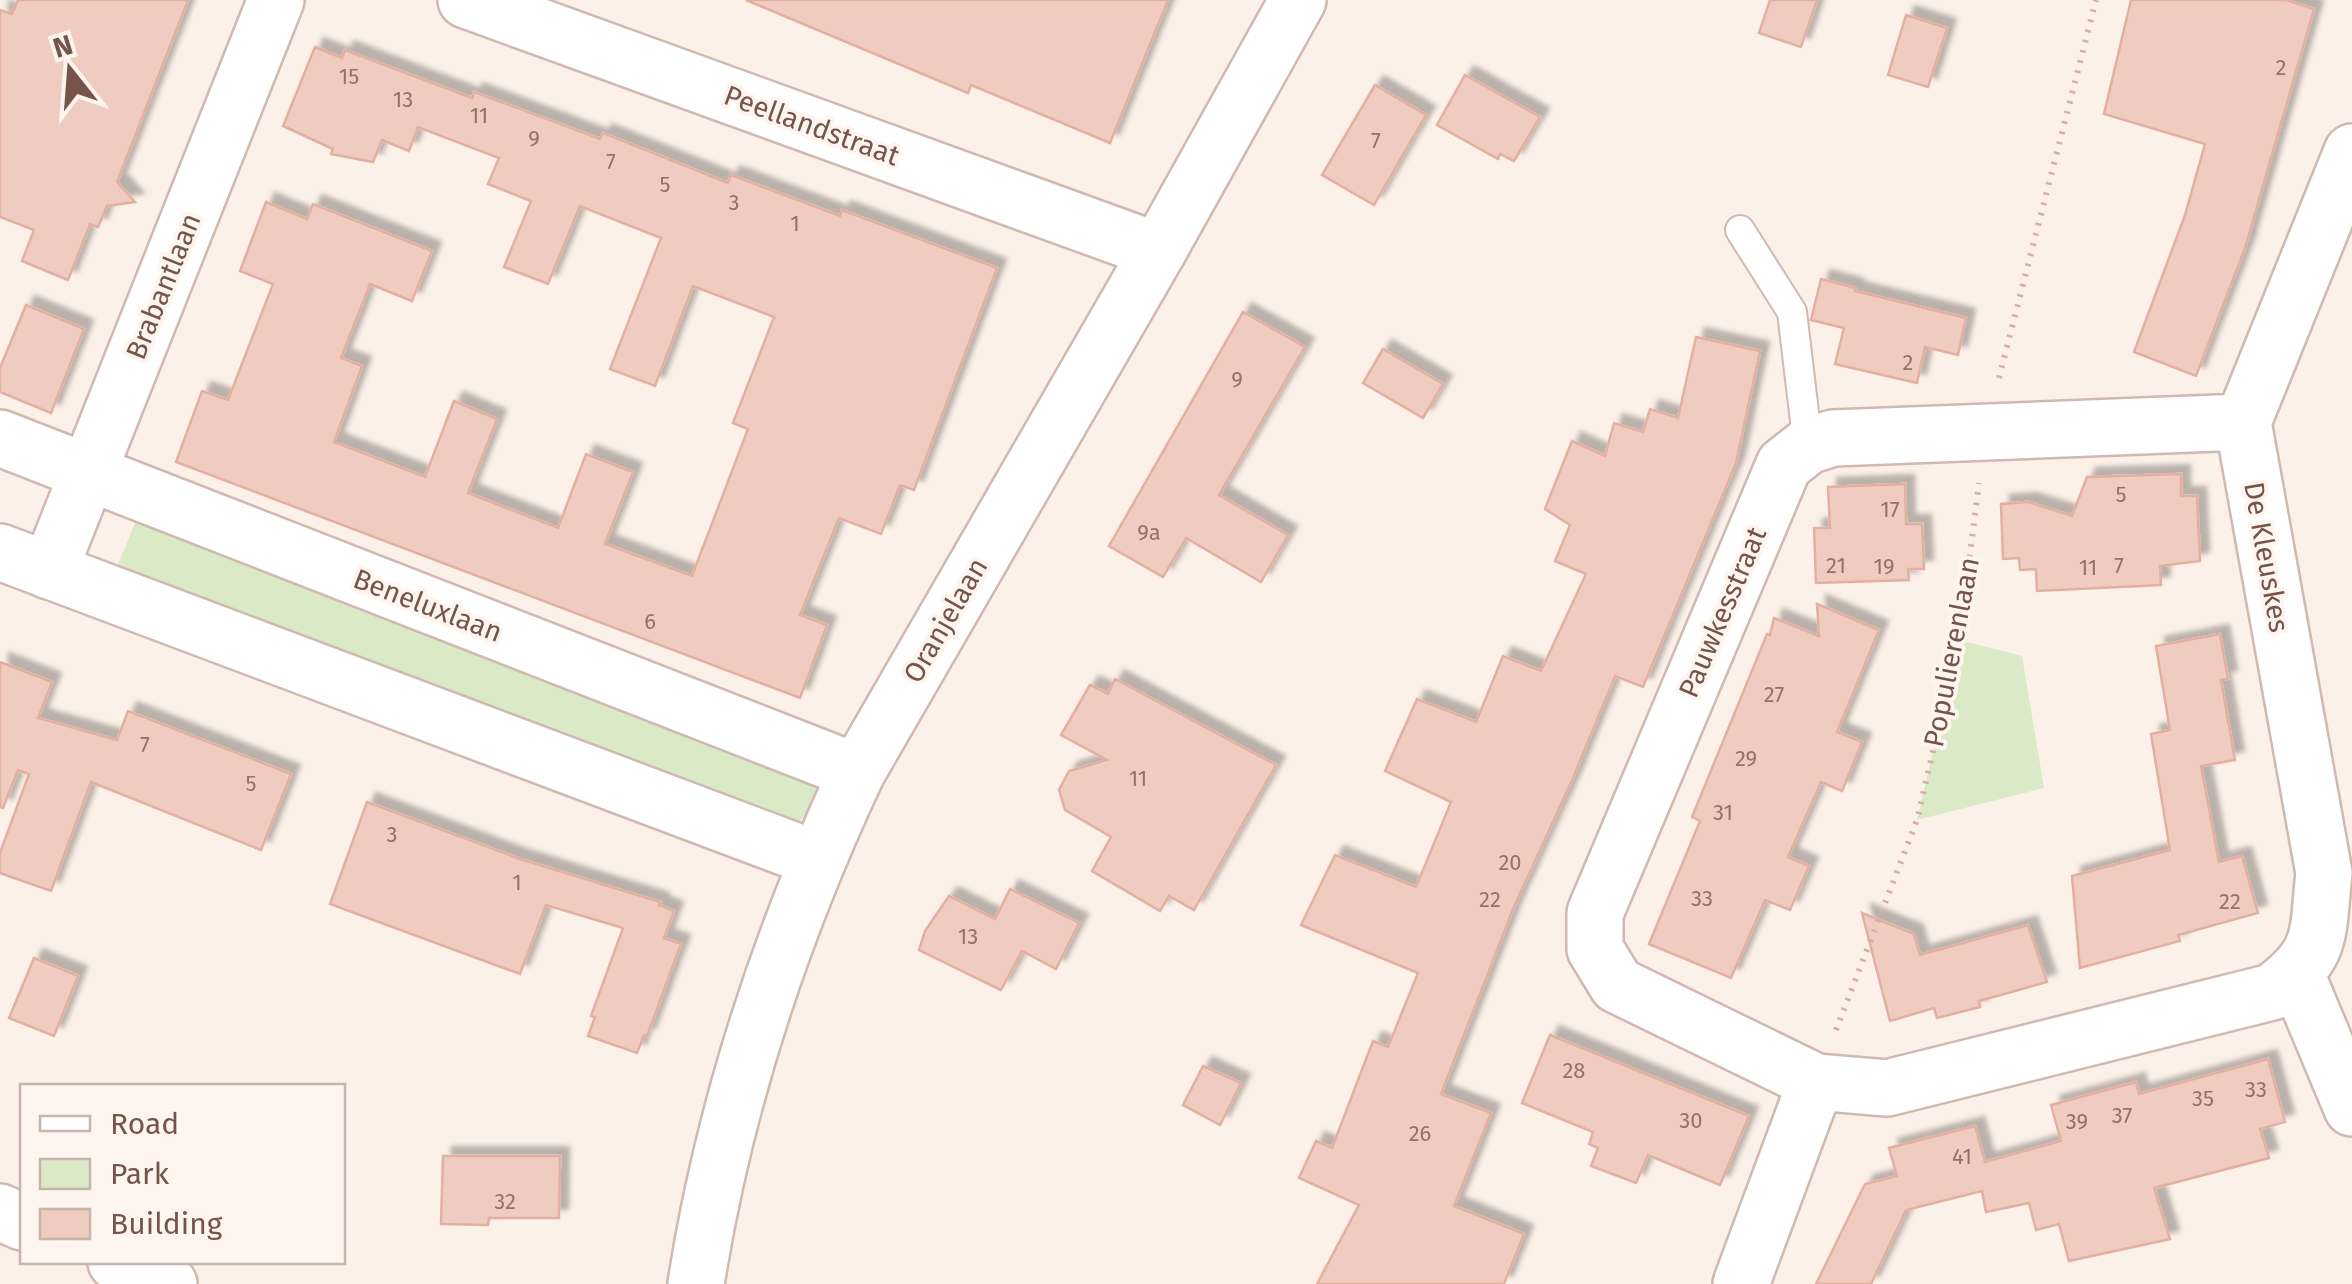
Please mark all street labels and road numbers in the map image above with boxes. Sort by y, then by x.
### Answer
street label: Peellandstraat [720,78,905,173]
street label: Brabantlaan [119,208,208,364]
street label: De Kleuskes [2237,479,2296,635]
street label: Pauwkesstraat [1672,521,1774,702]
street label: Oranjelaan [896,552,994,689]
street label: Populierenlaan [1917,554,1986,750]
street label: Beneluxlaan [349,562,507,649]

